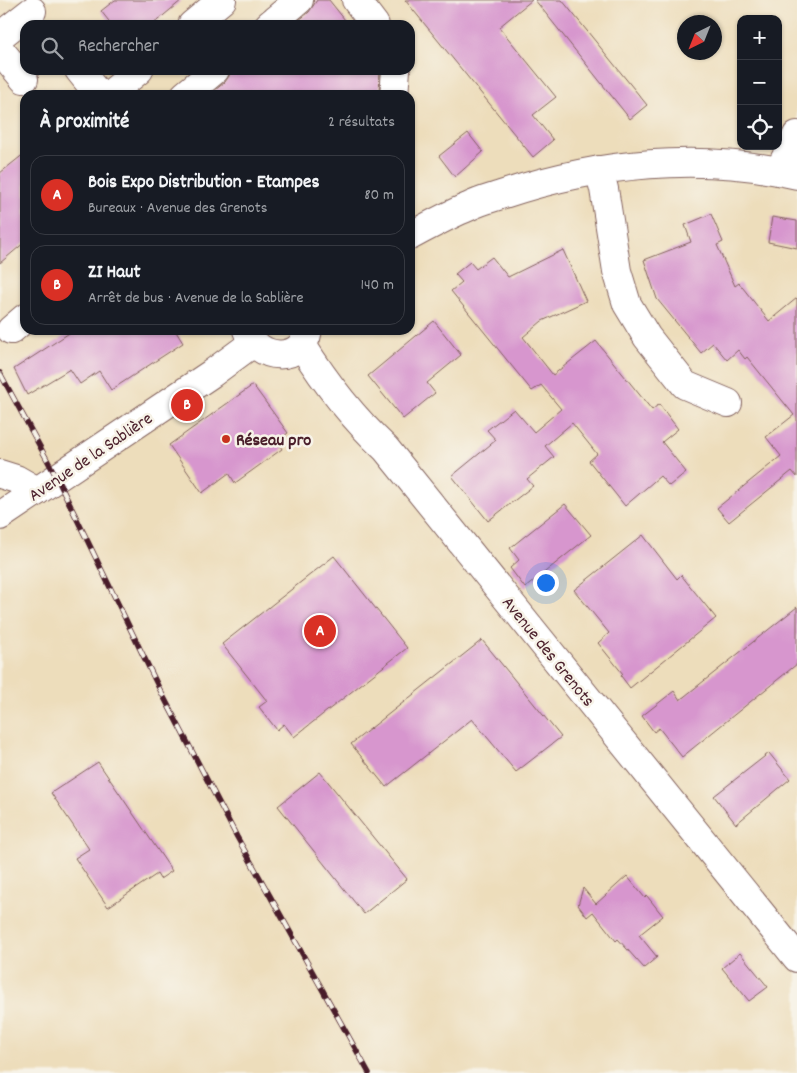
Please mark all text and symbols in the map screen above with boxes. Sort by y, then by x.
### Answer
north arrow [677,15,722,60]
map controls [737,15,782,150]
button: + [737,15,782,60]
search box [20,20,415,75]
icon: search [38,34,66,62]
text: Rechercher [78,34,159,61]
button: − [737,60,782,105]
button: locate [737,105,782,150]
text: À proximité [40,108,129,138]
text: 2 résultats [328,111,395,134]
text: Bois Expo Distribution - Etampes [88,170,319,197]
text: A [53,184,61,207]
text: 80 m [364,184,394,207]
text: Bureaux · Avenue des Grenots [88,197,267,220]
text: ZI Haut [88,260,140,287]
text: B [53,274,61,297]
text: 140 m [360,274,394,297]
text: Arrêt de bus · Avenue de la Sablière [88,287,304,310]
pin: B [171,386,203,424]
street label: Avenue de la Sablière [24,407,158,509]
place label: Réseau pro [236,429,311,454]
marker: Réseau pro [220,433,232,445]
your location [533,570,559,596]
street label: Avenue des Grenots [495,592,599,713]
pin: A [304,612,336,650]

